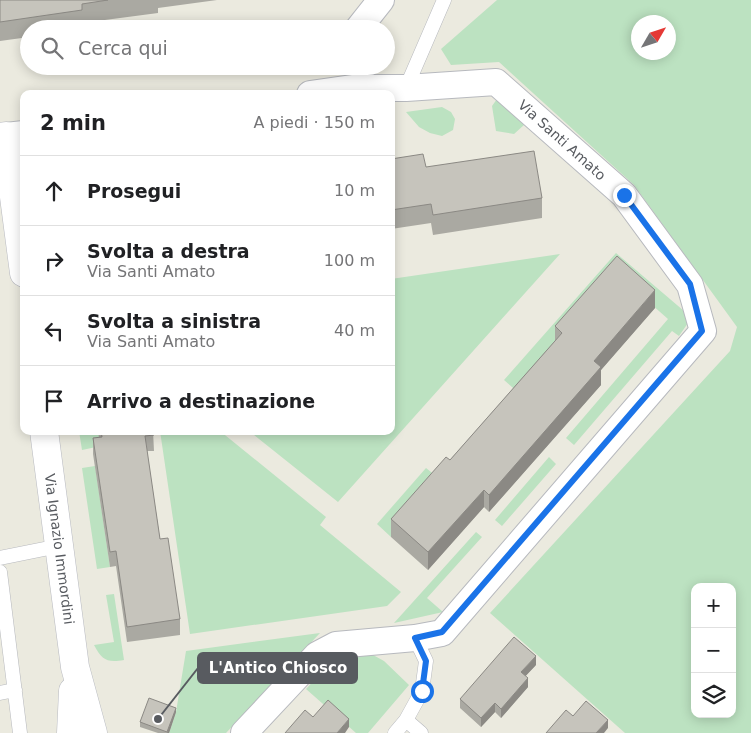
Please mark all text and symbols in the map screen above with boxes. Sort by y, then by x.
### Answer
north arrow [631,15,676,60]
search box [20,20,395,75]
icon: search [38,34,66,62]
text: Cerca qui [78,37,168,59]
street label: Via Santi Amato [515,97,609,183]
text: 2 min [40,111,106,135]
text: A piedi · 150 m [253,113,375,132]
icon: ahead [40,177,68,205]
text: Prosegui [87,180,181,202]
text: 10 m [334,181,375,200]
route end [613,184,636,207]
text: Svolta a destra [87,240,250,262]
icon: right [40,247,68,275]
text: 100 m [324,251,375,270]
text: Via Santi Amato [87,262,215,281]
text: Svolta a sinistra [87,310,261,332]
icon: left [40,317,68,345]
text: 40 m [334,321,375,340]
text: Via Santi Amato [87,332,215,351]
icon: arrive [40,387,68,415]
text: Arrivo a destinazione [87,390,315,412]
street label: Via Ignazio Immordini [42,473,77,625]
map controls [691,583,736,718]
button: + [691,583,736,628]
button: − [691,628,736,673]
callout: L'Antico Chiosco [198,653,357,683]
text: L'Antico Chiosco [209,659,347,677]
button: layers [691,673,736,718]
route start [411,680,434,703]

